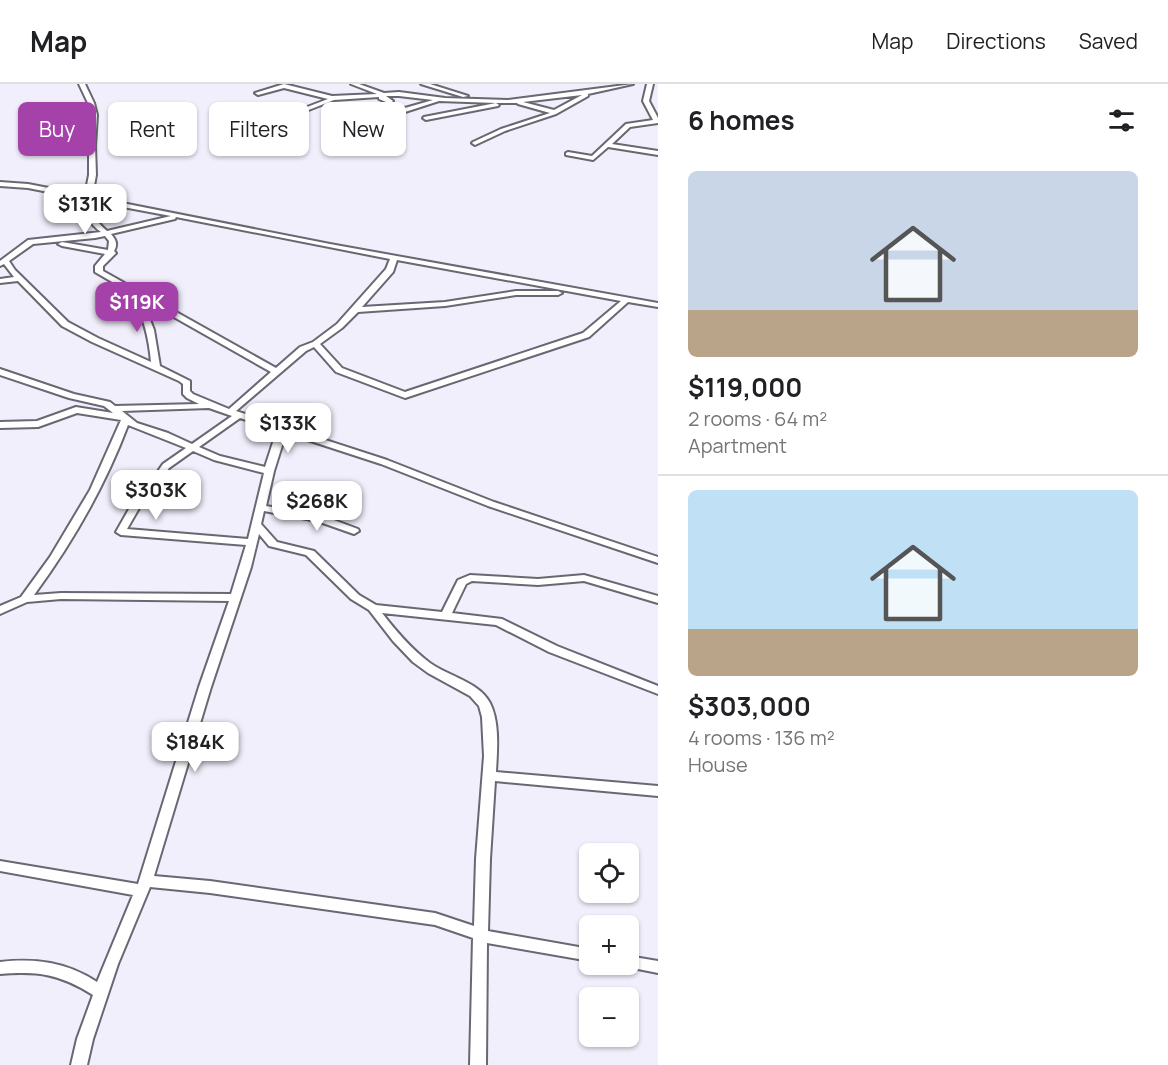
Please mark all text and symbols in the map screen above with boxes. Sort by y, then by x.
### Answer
text: Map [30,22,87,60]
text: Map [872,27,913,55]
text: Directions [946,27,1046,55]
text: Saved [1079,27,1138,55]
chip: Buy [18,102,96,156]
chip: Rent [108,102,197,156]
chip: Filters [209,102,309,156]
chip: New [321,102,406,156]
text: 6 homes [688,102,795,138]
icon: filters [1105,104,1138,137]
pin: $131K [43,184,127,235]
text: $131K [58,190,112,217]
icon: home [859,210,967,318]
pin: $119K [95,282,179,333]
text: $119K [109,288,165,315]
text: $119,000 [688,369,802,405]
pin: $133K [246,403,330,454]
text: 2 rooms · 64 m² [688,405,827,432]
text: $133K [259,409,317,436]
text: Apartment [688,432,787,459]
pin: $303K [114,470,198,521]
text: $303K [125,476,187,503]
pin: $268K [275,481,359,532]
text: $268K [286,487,348,514]
icon: home [859,529,967,637]
text: $303,000 [688,688,811,724]
pin: $184K [153,722,237,773]
text: 4 rooms · 136 m² [688,724,835,751]
text: $184K [166,728,224,755]
text: House [688,751,748,778]
map controls [579,843,639,1047]
button: locate [579,843,639,903]
button: + [579,915,639,975]
button: − [579,987,639,1047]

